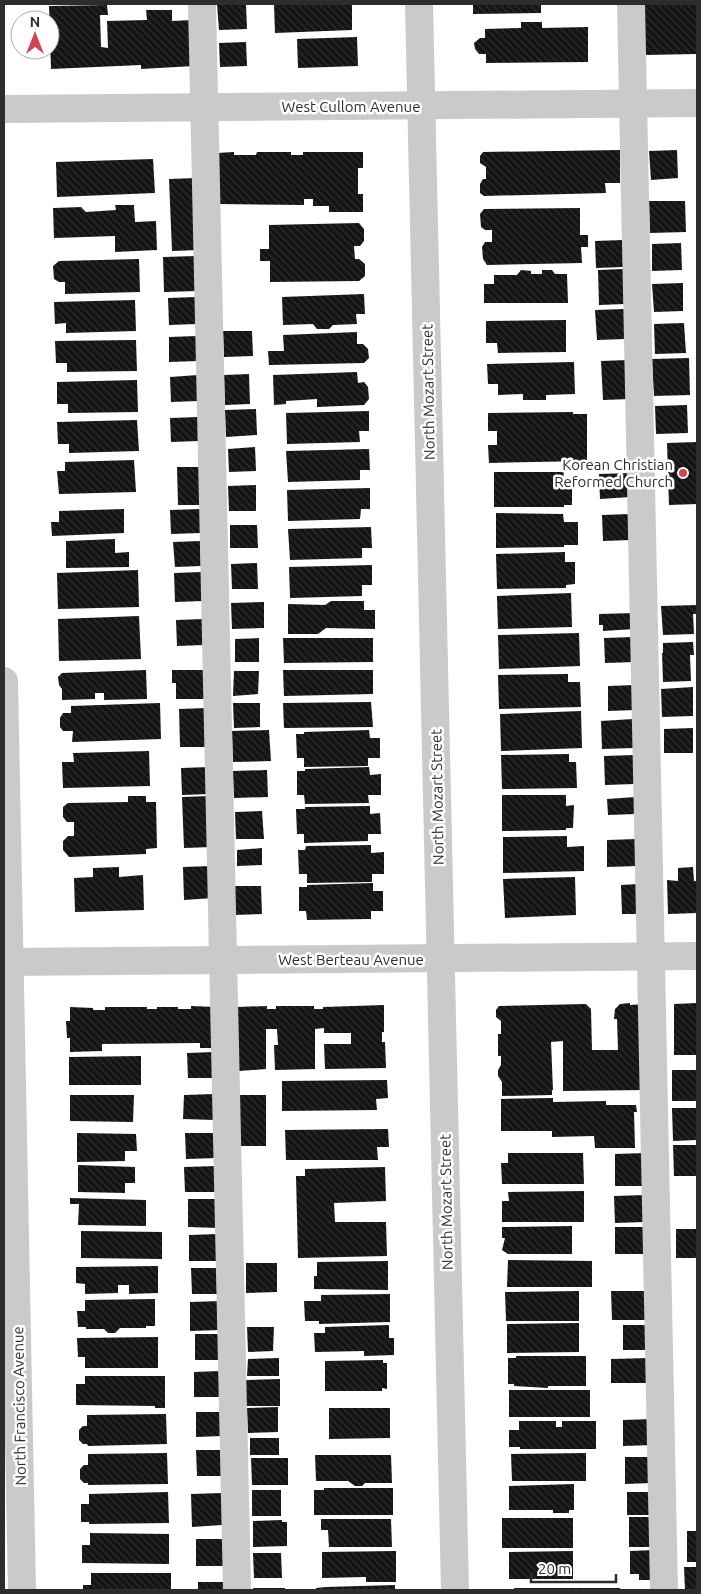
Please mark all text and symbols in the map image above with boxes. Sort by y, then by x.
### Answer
north arrow [10,10,60,60]
text: N [30,14,40,30]
street label: West Cullom Avenue [282,98,420,115]
street label: North Mozart Street [418,324,438,460]
place label: Korean Christian Reformed Church [554,456,673,490]
marker: Korean Christian Reformed Church [677,467,689,479]
street label: North Mozart Street [427,729,447,865]
street label: West Berteau Avenue [278,951,424,968]
street label: North Mozart Street [436,1134,456,1270]
street label: North Francisco Avenue [9,1326,29,1486]
scale bar [531,1552,616,1584]
text: 20 m [538,1560,571,1577]

